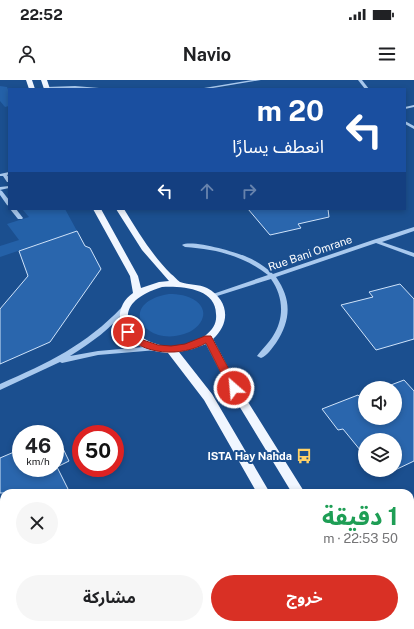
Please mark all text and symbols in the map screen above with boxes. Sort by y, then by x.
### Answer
text: 22:52 [20,6,63,23]
icon: person [16,43,38,65]
icon: menu [376,43,398,65]
text: Navio [183,44,231,65]
text: 20 m [257,94,324,127]
icon: left [338,104,390,156]
text: انعطف يسارًا [232,136,324,157]
icon: left [154,180,176,202]
icon: ahead [196,180,218,202]
icon: right [238,180,260,202]
street label: Rue Bani Omrane [266,233,354,273]
pin [111,315,145,349]
icon: arrive [117,321,139,343]
position arrow [213,367,255,409]
map controls [358,381,402,477]
button: sound [358,381,402,425]
speed limit sign: 50 [72,425,124,477]
button: layers [358,433,402,477]
text: 46 [25,434,51,458]
bus stop icon: ISTA Hay Nahda [295,447,313,465]
place label: ISTA Hay Nahda [207,450,292,462]
text: km/h [26,455,50,467]
button: close [16,502,58,544]
text: 1 دقيقة [322,502,398,530]
text: 50 m · 22:53 [323,531,398,546]
button: مشاركة [16,575,203,621]
button: خروج [211,575,398,621]

